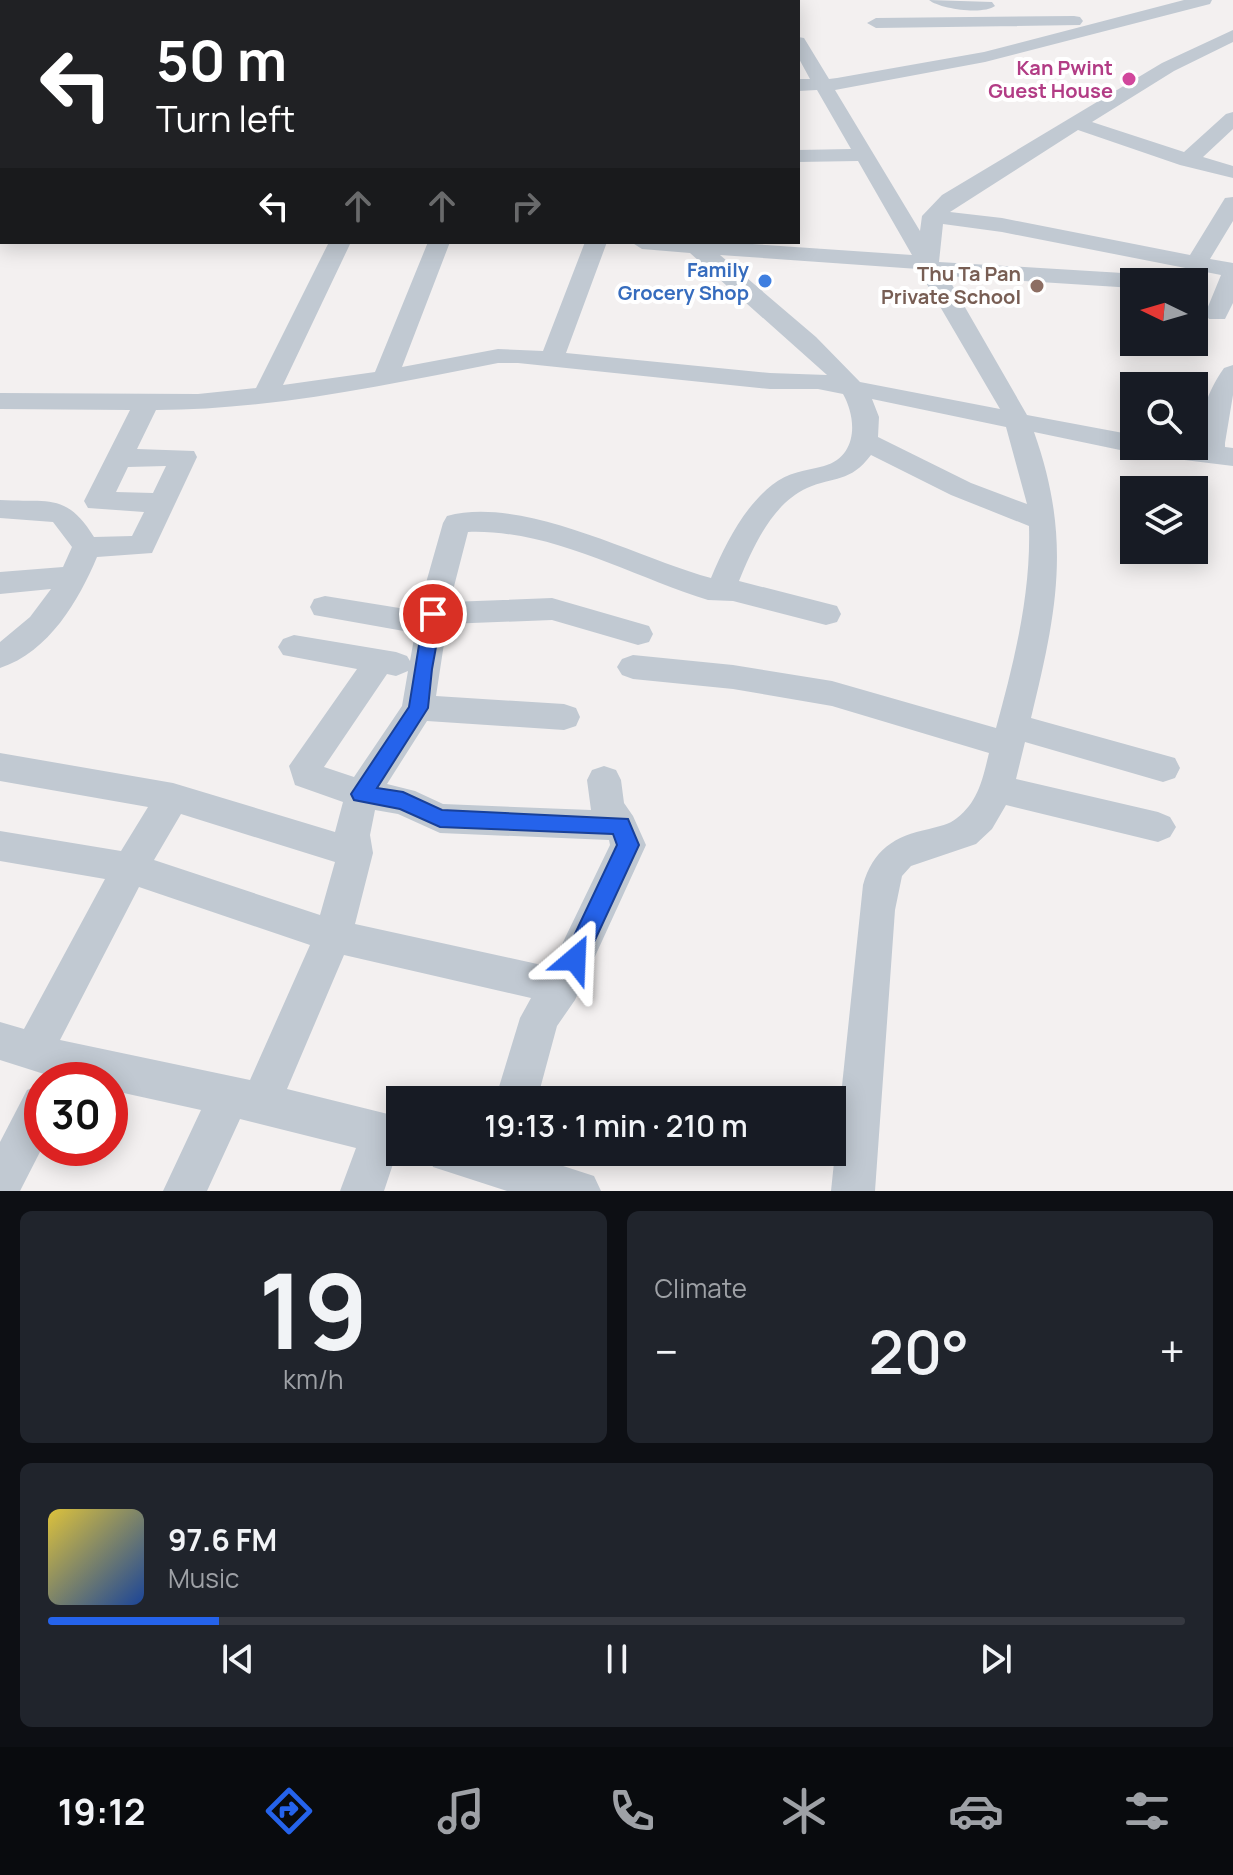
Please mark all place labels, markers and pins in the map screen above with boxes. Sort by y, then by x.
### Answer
place label: Kan Pwint Guest House [988,54,1113,104]
marker: Kan Pwint Guest House [1120,70,1138,88]
place label: Family Grocery Shop [618,256,750,306]
place label: Thu Ta Pan Private School [881,260,1021,310]
marker: Family Grocery Shop [756,272,774,290]
marker: Thu Ta Pan Private School [1028,277,1046,295]
pin [399,580,467,648]

